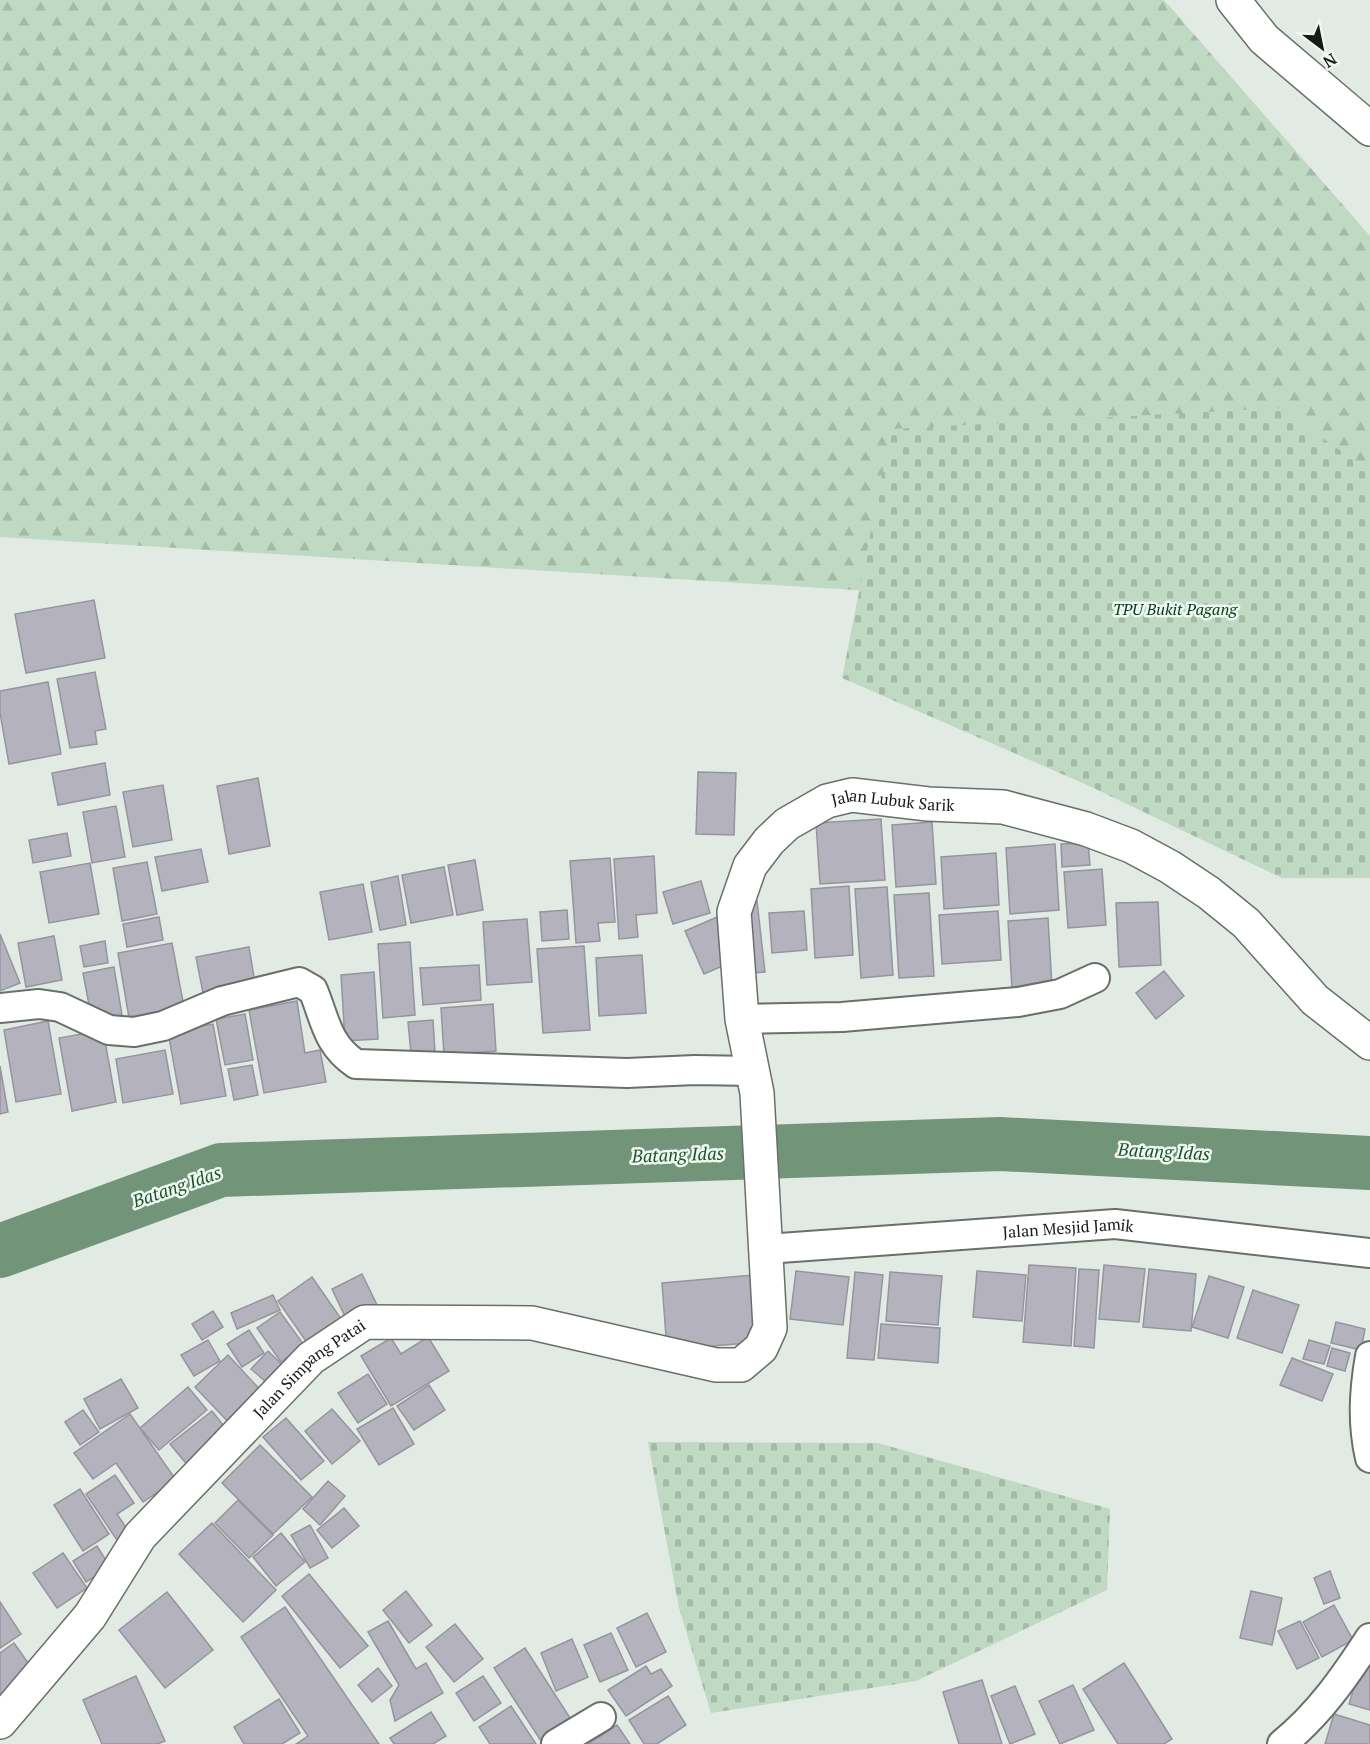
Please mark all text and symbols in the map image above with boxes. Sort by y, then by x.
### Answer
north arrow [1292,18,1352,78]
text: N [1319,48,1341,73]
park label: TPU Bukit Pagang [1113,598,1238,620]
street label: Jalan Lubuk Sarik [829,784,956,816]
water label: Batang Idas [1116,1137,1211,1165]
water label: Batang Idas [630,1140,725,1168]
water label: Batang Idas [128,1160,224,1213]
street label: Jalan Mesjid Jamik [1002,1213,1136,1243]
street label: Jalan Simpang Patai [248,1314,370,1423]

